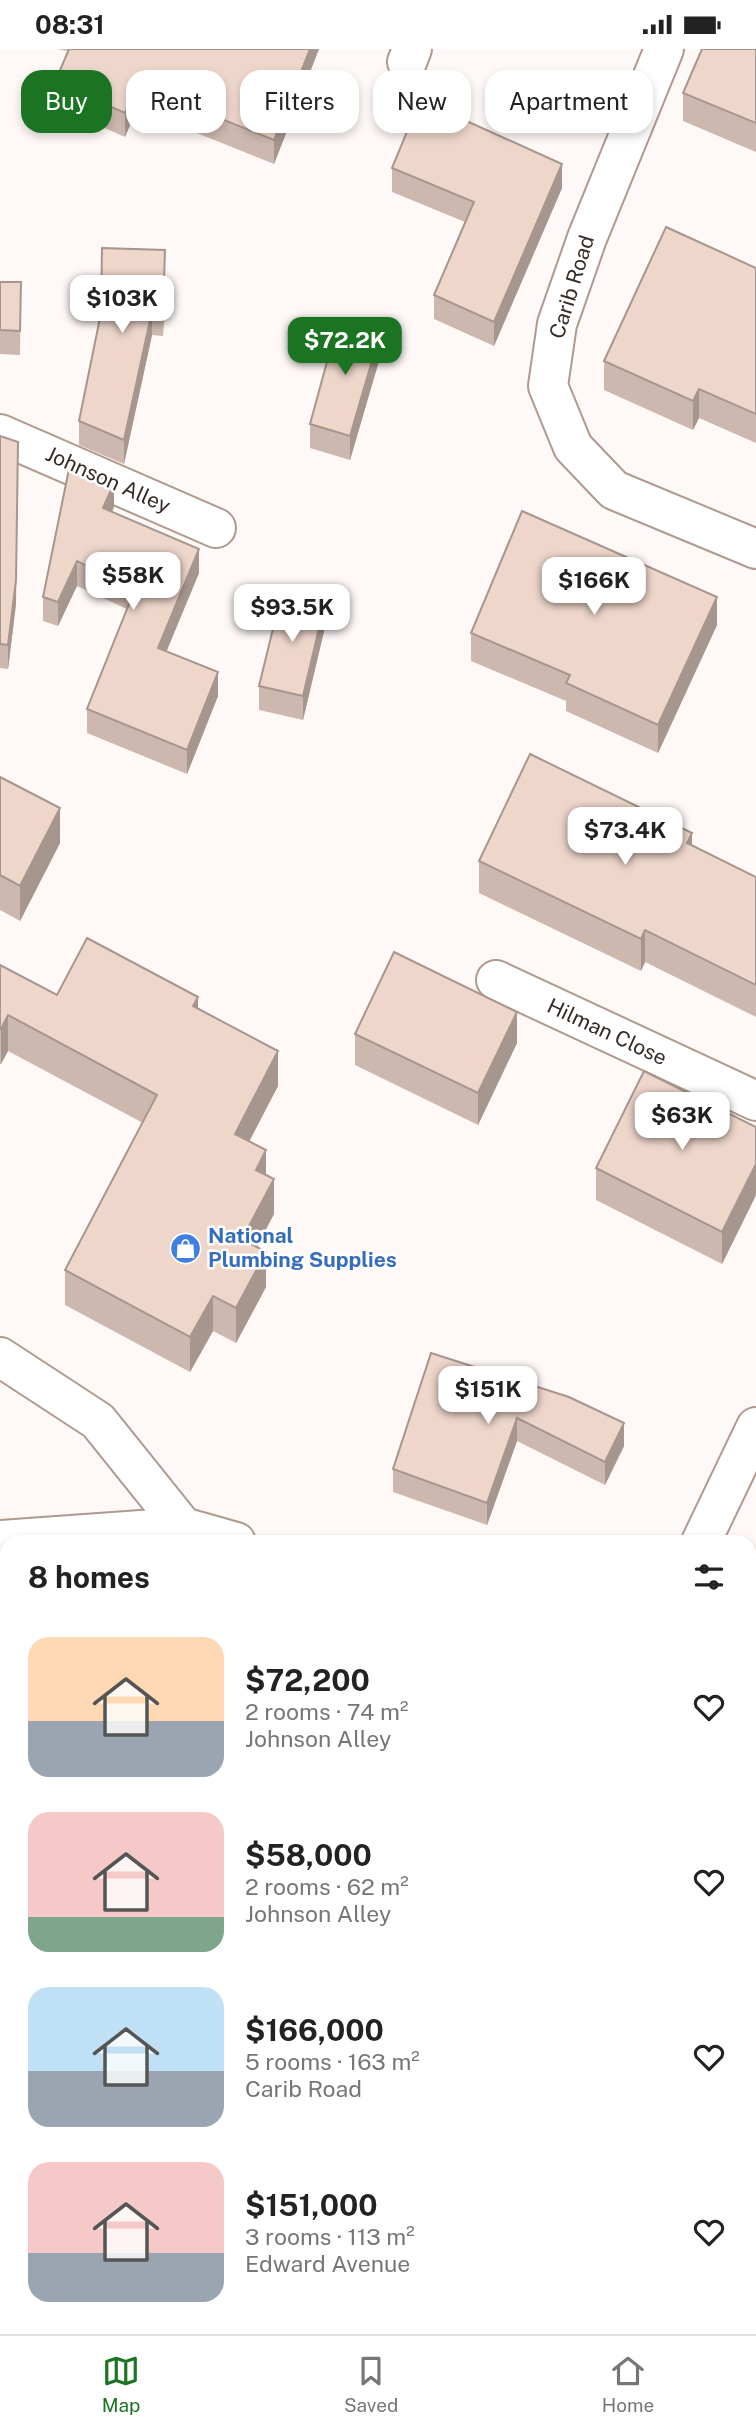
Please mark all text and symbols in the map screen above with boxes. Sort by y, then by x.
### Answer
text: 08:31 [35,9,105,40]
chip: Buy [21,70,112,133]
chip: Rent [126,70,226,133]
chip: Filters [240,70,359,133]
chip: New [373,70,471,133]
chip: Apartment [485,70,653,133]
street label: Carib Road [544,232,599,342]
pin: $103K [73,275,171,335]
text: $103K [86,284,158,311]
pin: $72.2K [288,317,402,377]
text: $72.2K [304,326,386,353]
street label: Johnson Alley [42,441,174,518]
pin: $58K [92,553,174,612]
pin: $166K [545,557,643,617]
text: $58K [101,561,165,588]
text: $166K [558,566,630,593]
pin: $93.5K [235,585,349,644]
text: $93.5K [250,593,334,620]
pin: $73.4K [568,807,682,867]
text: $73.4K [584,816,666,843]
street label: Hilman Close [543,993,671,1070]
pin: $63K [641,1093,723,1152]
text: $63K [651,1101,713,1128]
place label: National Plumbing Supplies [208,1223,397,1272]
shop icon: National Plumbing Supplies [168,1231,202,1265]
pin: $151K [439,1367,537,1426]
text: $151K [454,1375,522,1402]
icon: filters [690,1558,728,1596]
text: 8 homes [28,1559,150,1595]
text: $72,200 [245,1662,370,1698]
icon: home [84,1665,168,1749]
icon: heart [690,1688,728,1726]
text: 2 rooms · 74 m² [245,1698,408,1725]
text: Johnson Alley [245,1725,391,1752]
text: $58,000 [245,1837,372,1873]
icon: home [84,1840,168,1924]
icon: heart [690,1863,728,1901]
text: 2 rooms · 62 m² [245,1873,409,1900]
text: Johnson Alley [245,1900,391,1927]
text: $166,000 [245,2012,384,2048]
icon: home [84,2015,168,2099]
icon: heart [690,2038,728,2076]
text: 5 rooms · 163 m² [245,2048,420,2075]
text: Carib Road [245,2075,362,2102]
text: $151,000 [245,2187,377,2223]
icon: home [84,2190,168,2274]
icon: heart [690,2213,728,2251]
text: 3 rooms · 113 m² [245,2223,415,2250]
text: Edward Avenue [245,2250,410,2277]
tab: Map [102,2352,140,2416]
tab: Saved [344,2352,398,2416]
tab: Home [602,2352,654,2416]

